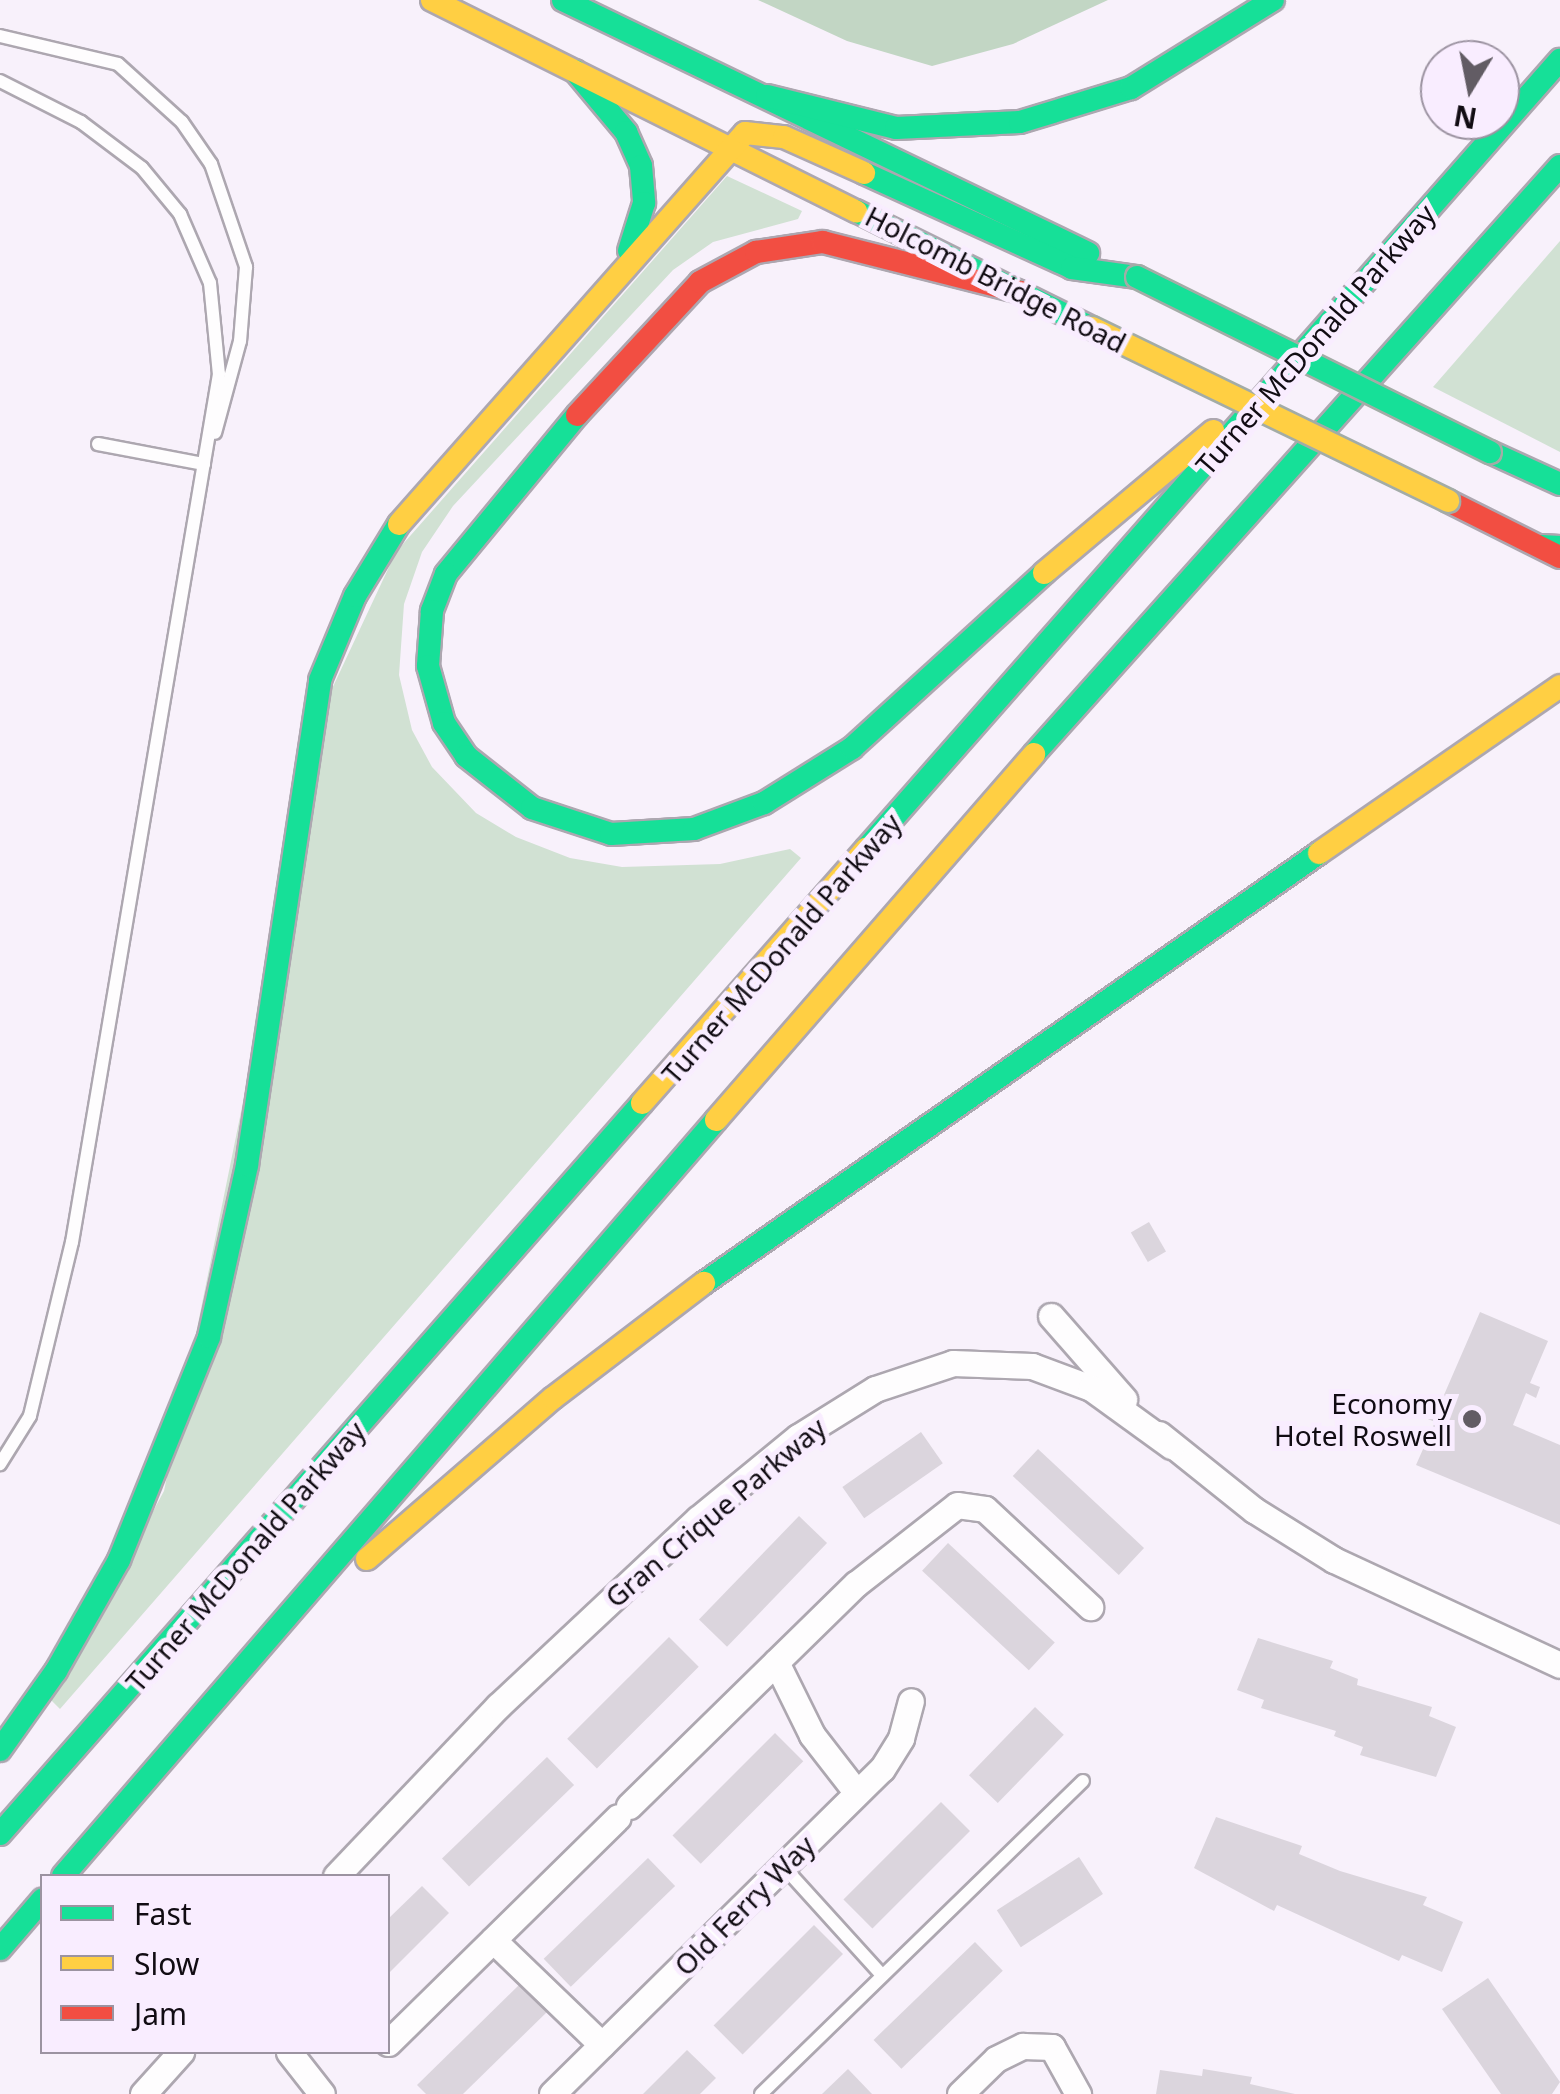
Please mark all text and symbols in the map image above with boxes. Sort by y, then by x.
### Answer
north arrow [1420,40,1520,140]
text: N [1451,97,1480,138]
street label: Turner McDonald Parkway [1188,197,1442,481]
street label: Holcomb Bridge Road [860,199,1132,359]
street label: Turner McDonald Parkway [654,806,908,1090]
place label: Economy Hotel Roswell [1274,1386,1452,1452]
marker: Economy Hotel Roswell [1461,1408,1483,1430]
street label: Gran Crique Parkway [598,1410,832,1614]
street label: Turner McDonald Parkway [118,1414,372,1698]
street label: Old Ferry Way [667,1828,821,1982]
legend [40,1874,390,2054]
text: Fast [134,1893,192,1934]
text: Slow [134,1943,199,1984]
text: Jam [134,1993,187,2034]

